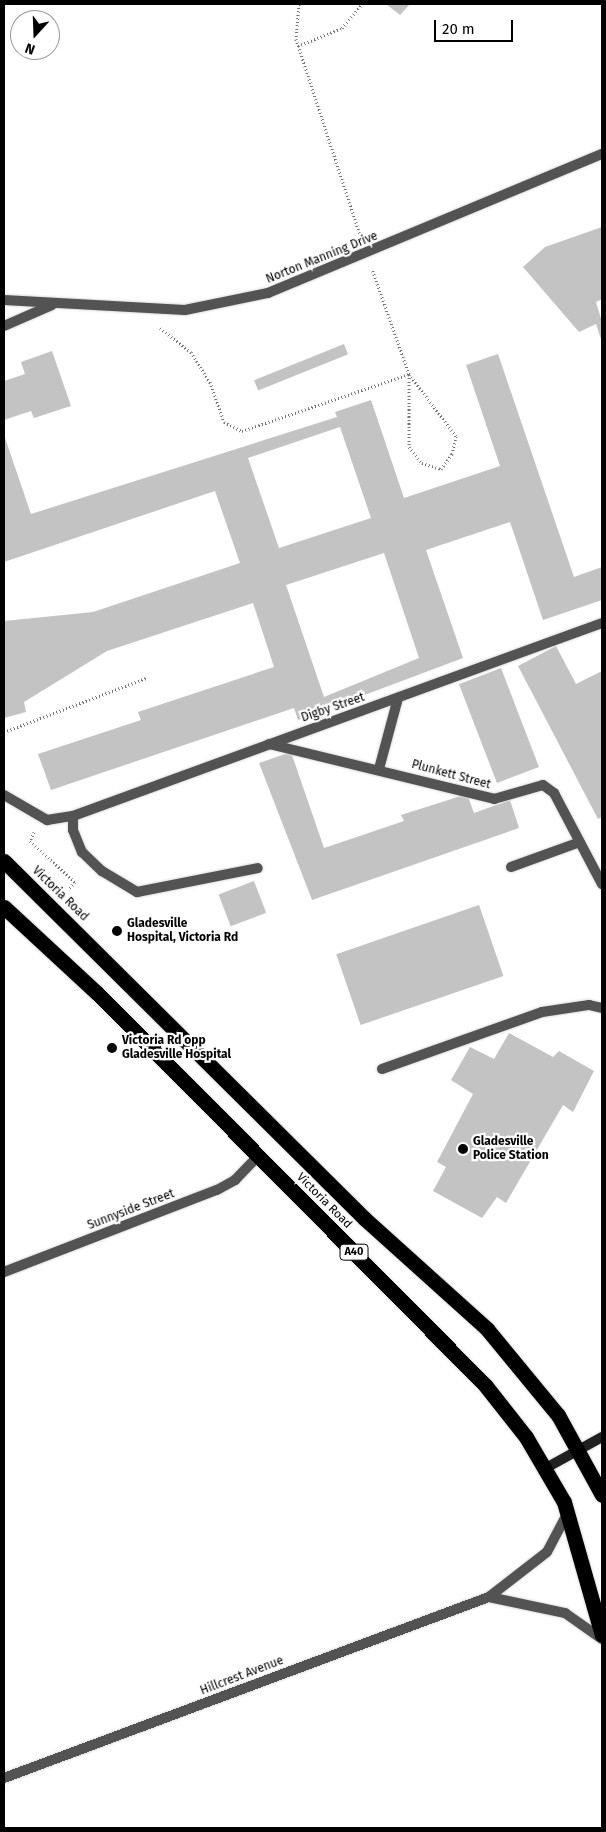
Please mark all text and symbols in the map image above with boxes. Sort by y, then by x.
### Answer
north arrow [10,10,60,60]
scale bar [436,10,515,42]
text: 20 m [442,20,475,38]
text: N [23,39,37,58]
street label: Norton Manning Drive [264,229,380,287]
street label: Digby Street [299,690,367,726]
street label: Plunkett Street [410,758,492,792]
street label: Victoria Road [29,864,91,924]
place label: Gladesville Hospital, Victoria Rd [127,917,238,945]
marker: Gladesville Hospital, Victoria Rd [111,925,123,937]
place label: Victoria Rd opp Gladesville Hospital [122,1034,231,1062]
marker: Victoria Rd opp Gladesville Hospital [106,1042,118,1054]
place label: Gladesville Police Station [473,1135,549,1163]
marker: Gladesville Police Station [457,1143,469,1155]
street label: Victoria Road [293,1170,355,1232]
street label: Sunnyside Street [86,1187,176,1233]
road number: A40 [339,1244,369,1260]
street label: Hillcrest Avenue [198,1654,286,1698]

